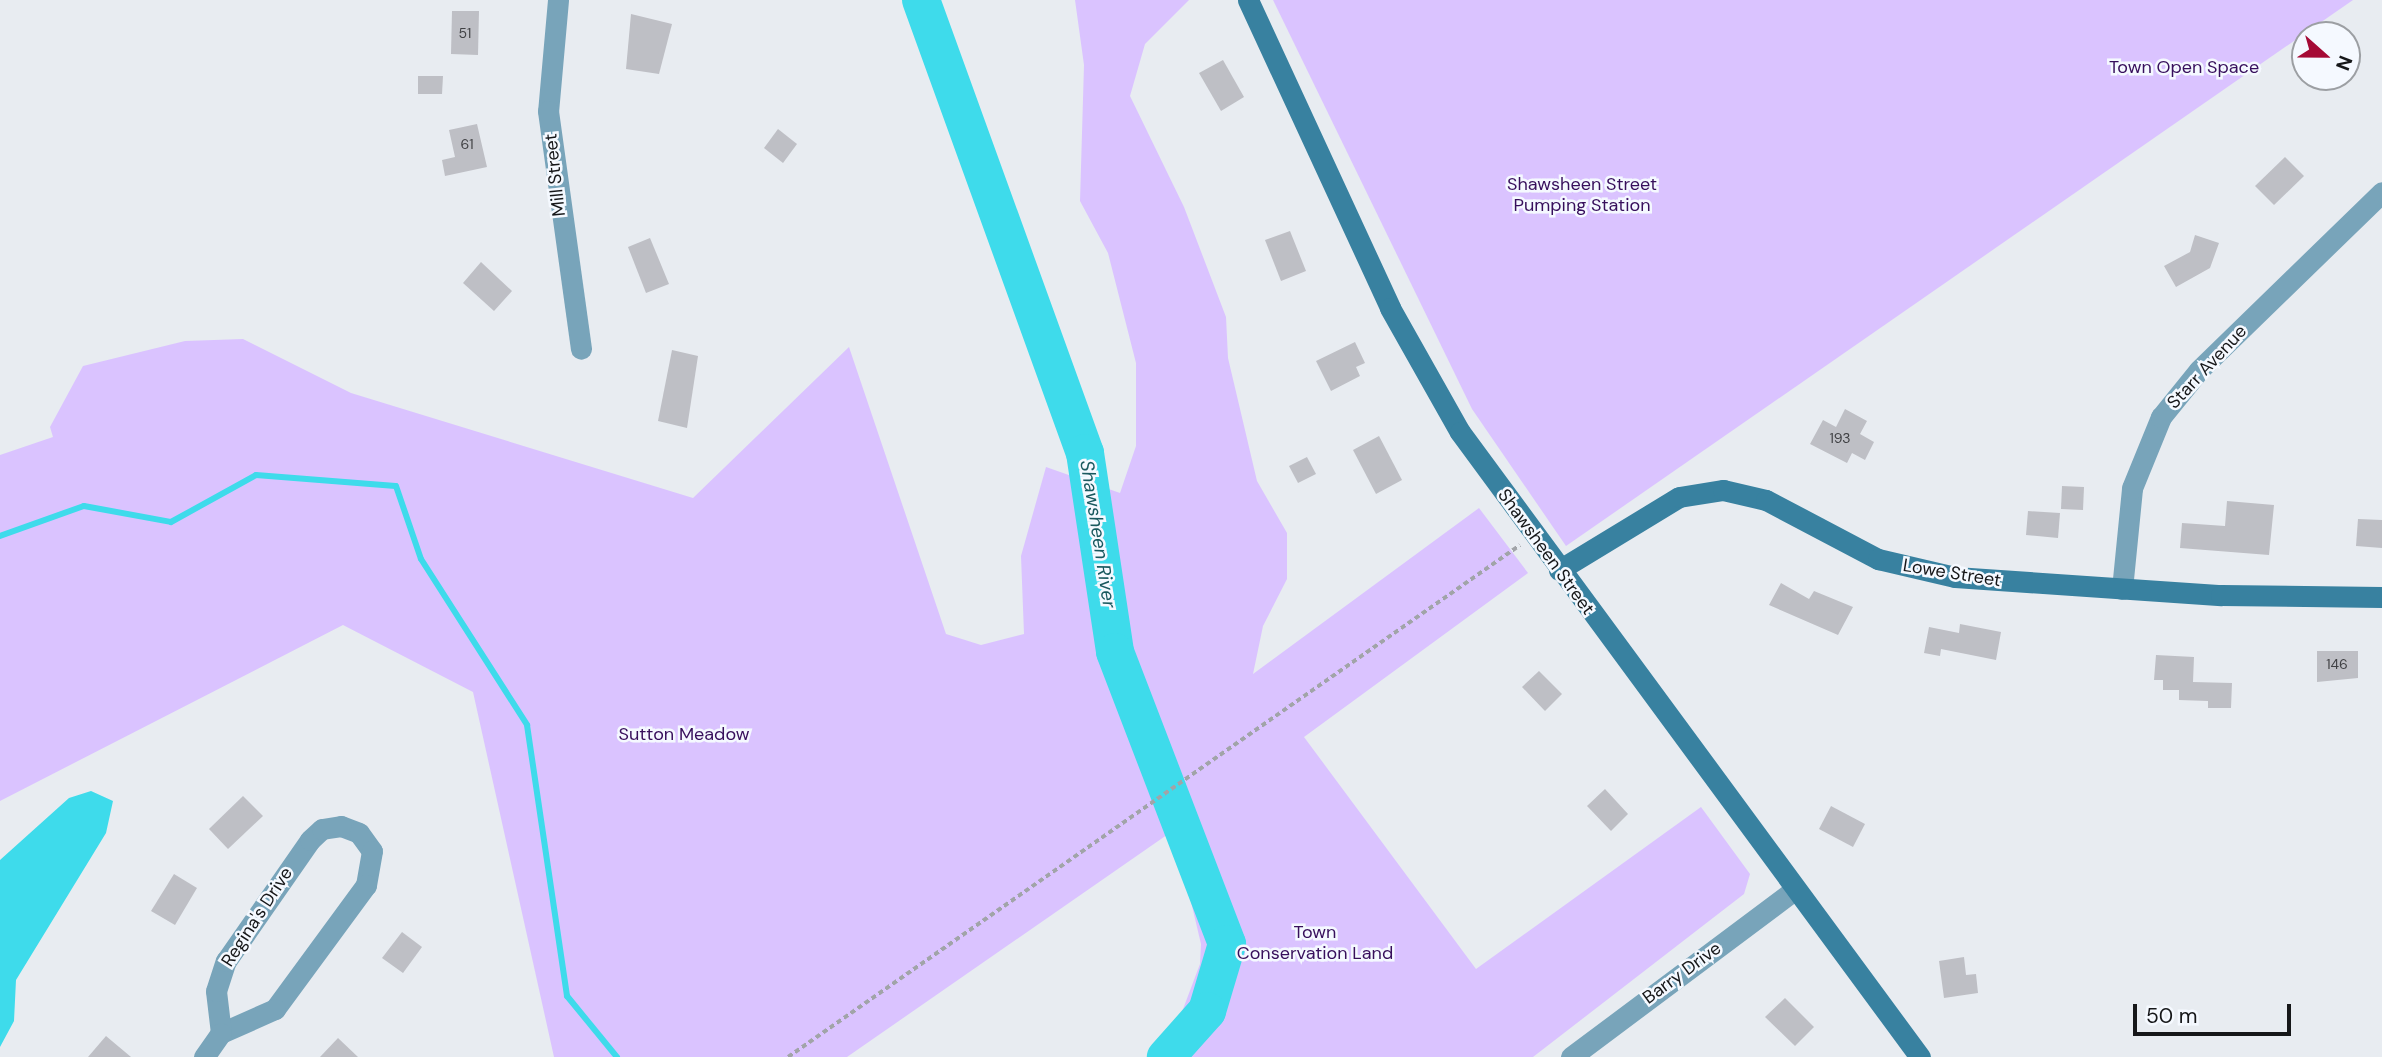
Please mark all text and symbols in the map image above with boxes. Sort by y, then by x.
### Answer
north arrow [2291,21,2361,91]
house number: 51 [459,25,471,41]
text: N [2330,52,2358,74]
park label: Town Open Space [2109,56,2259,78]
street label: Mill Street [540,132,570,218]
house number: 61 [460,136,474,152]
park label: Shawsheen Street Pumping Station [1507,174,1657,216]
street label: Starr Avenue [2163,321,2251,413]
house number: 193 [1829,430,1851,446]
water label: Shawsheen River [1075,459,1121,609]
street label: Shawsheen Street [1493,485,1599,619]
street label: Lowe Street [1901,555,2003,591]
house number: 146 [2326,656,2348,672]
park label: Sutton Meadow [619,723,749,745]
street label: Regina's Drive [217,863,297,971]
park label: Town Conservation Land [1237,922,1393,964]
street label: Barry Drive [1639,937,1725,1009]
scale bar [2137,990,2294,1034]
text: 50 m [2146,1002,2197,1030]

